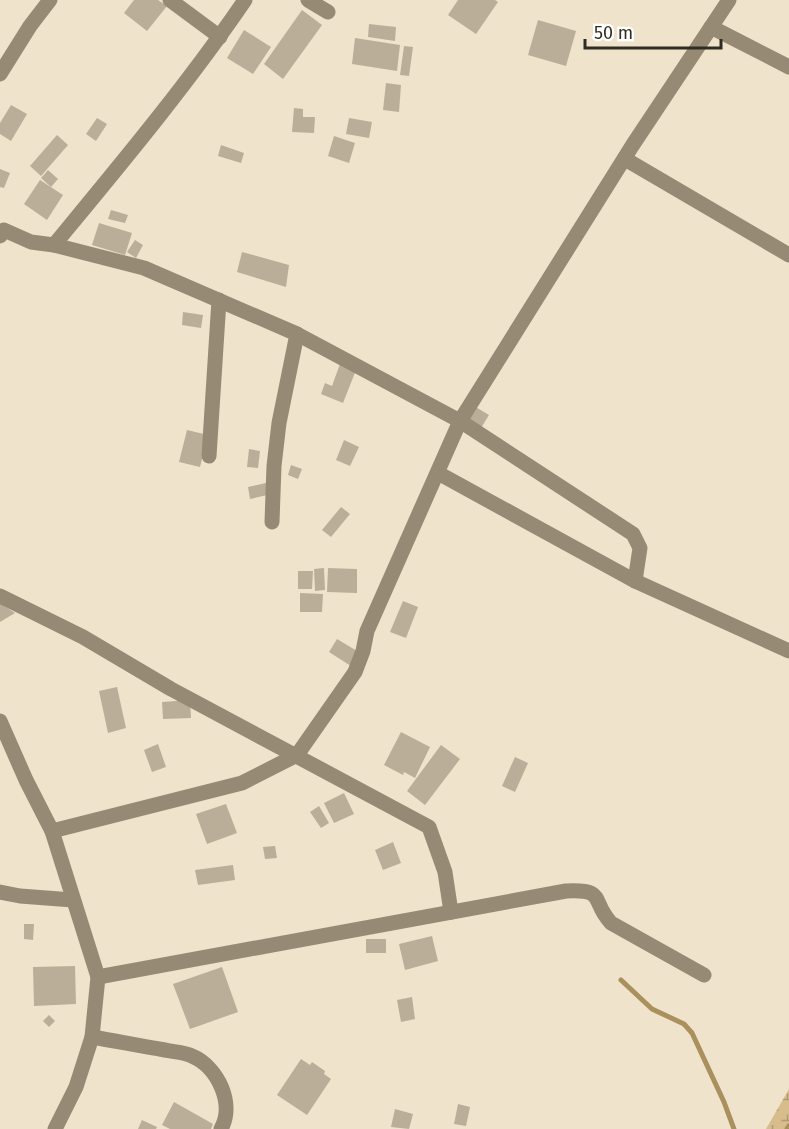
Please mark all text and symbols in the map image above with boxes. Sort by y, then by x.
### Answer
scale bar [585,12,722,50]
text: 50 m [594,22,633,44]

